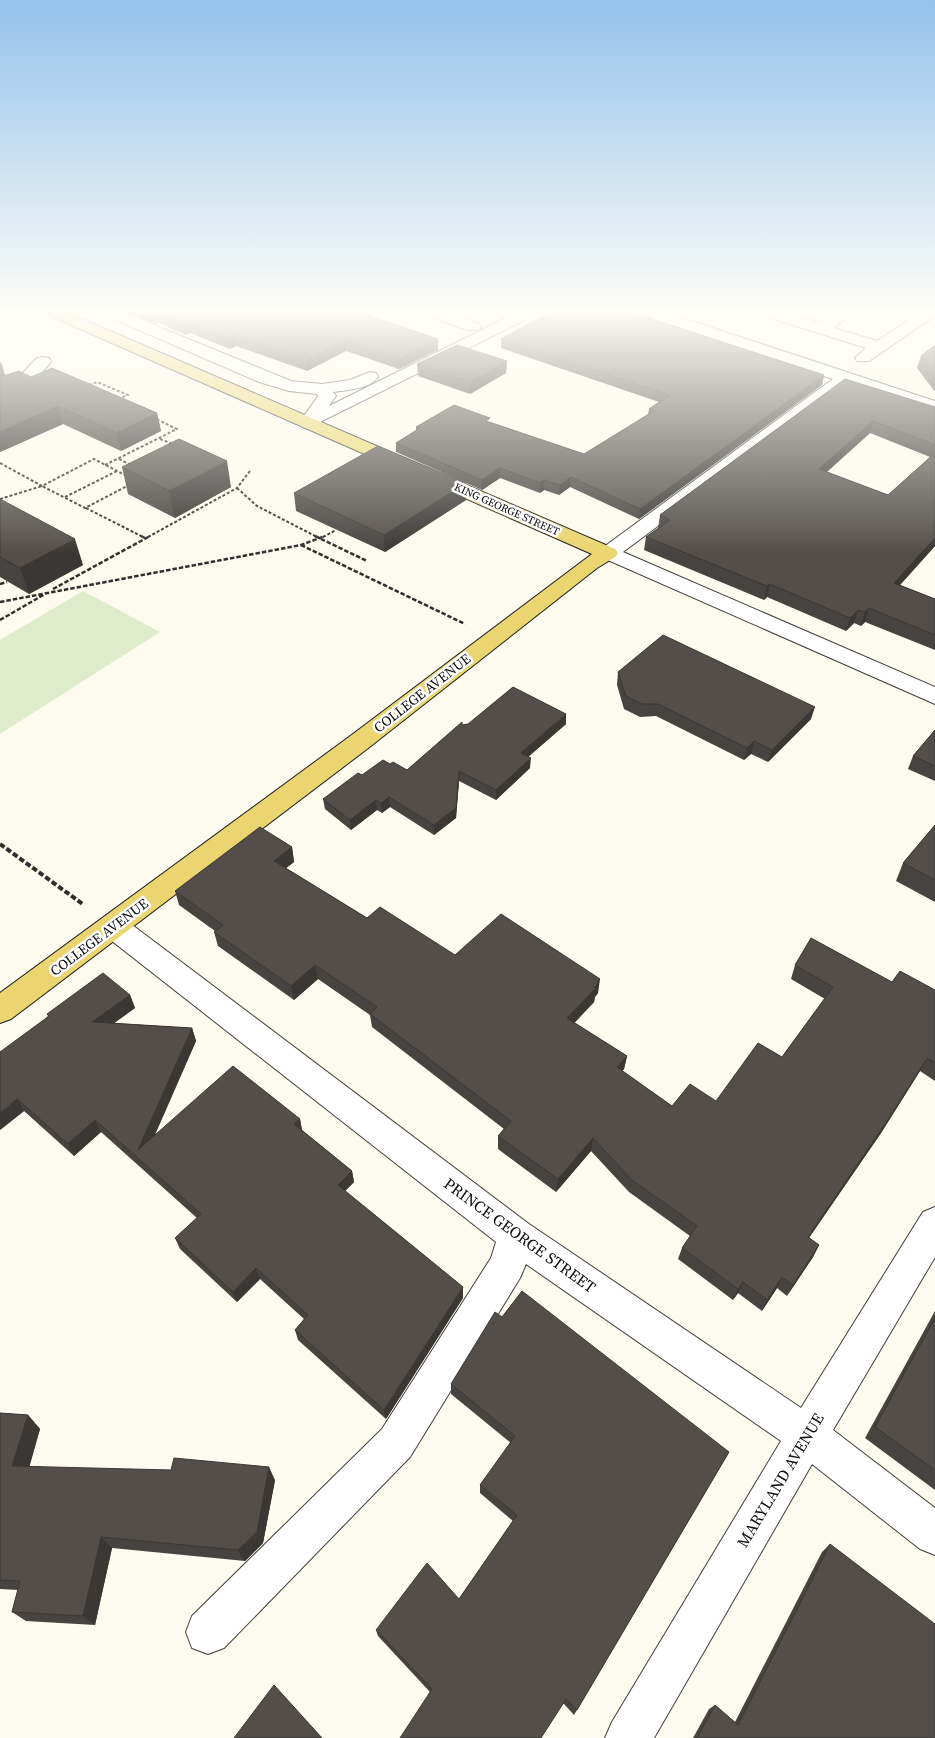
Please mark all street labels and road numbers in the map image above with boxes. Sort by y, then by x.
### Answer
street label: KING GEORGE STREET [452,479,562,540]
street label: COLLEGE AVENUE [369,649,475,737]
street label: COLLEGE AVENUE [46,893,152,981]
street label: PRINCE GEORGE STREET [439,1172,601,1298]
street label: MARYLAND AVENUE [731,1408,829,1551]

